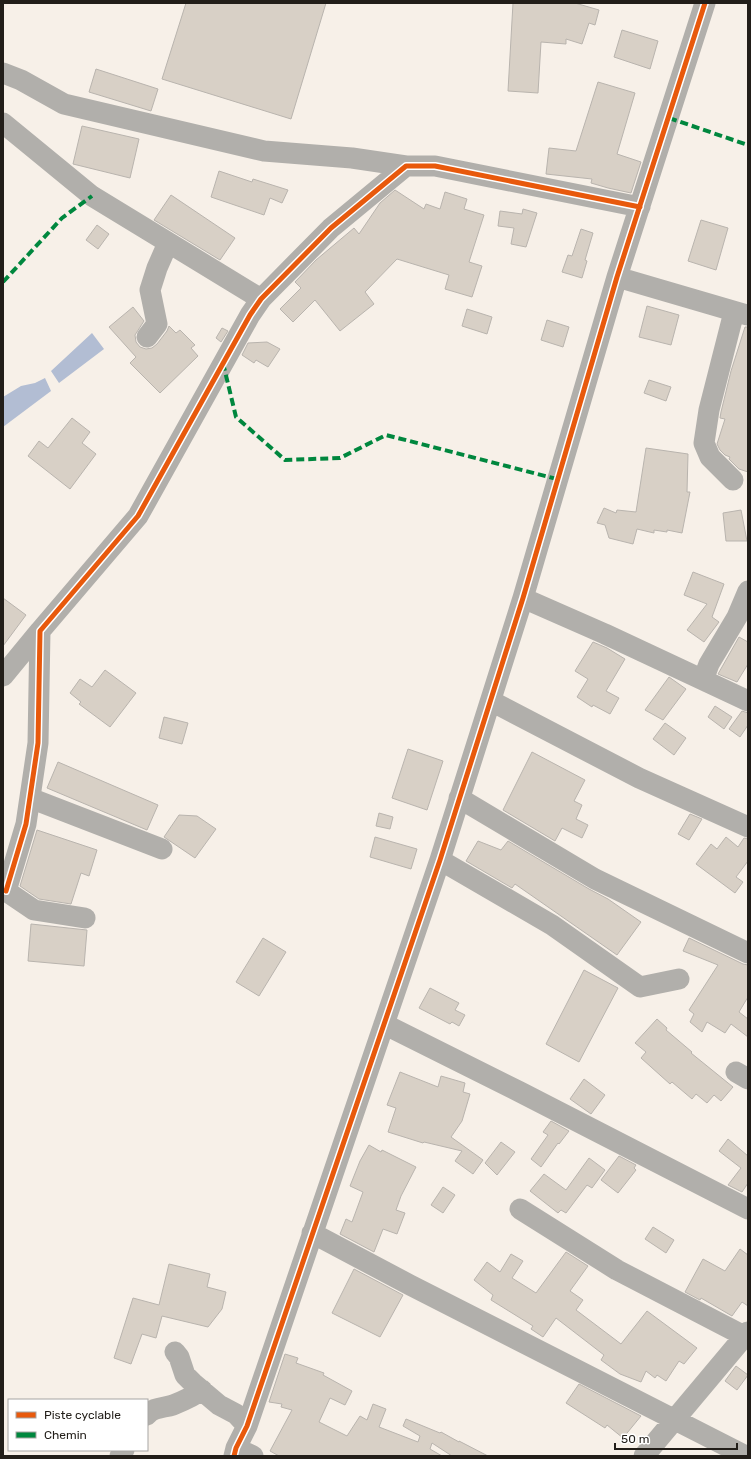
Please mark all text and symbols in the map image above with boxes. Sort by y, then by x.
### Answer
legend [8,1399,148,1451]
text: Piste cyclable [44,1408,121,1422]
scale bar [615,1425,737,1451]
text: Chemin [44,1428,87,1442]
text: 50 m [621,1432,649,1446]

